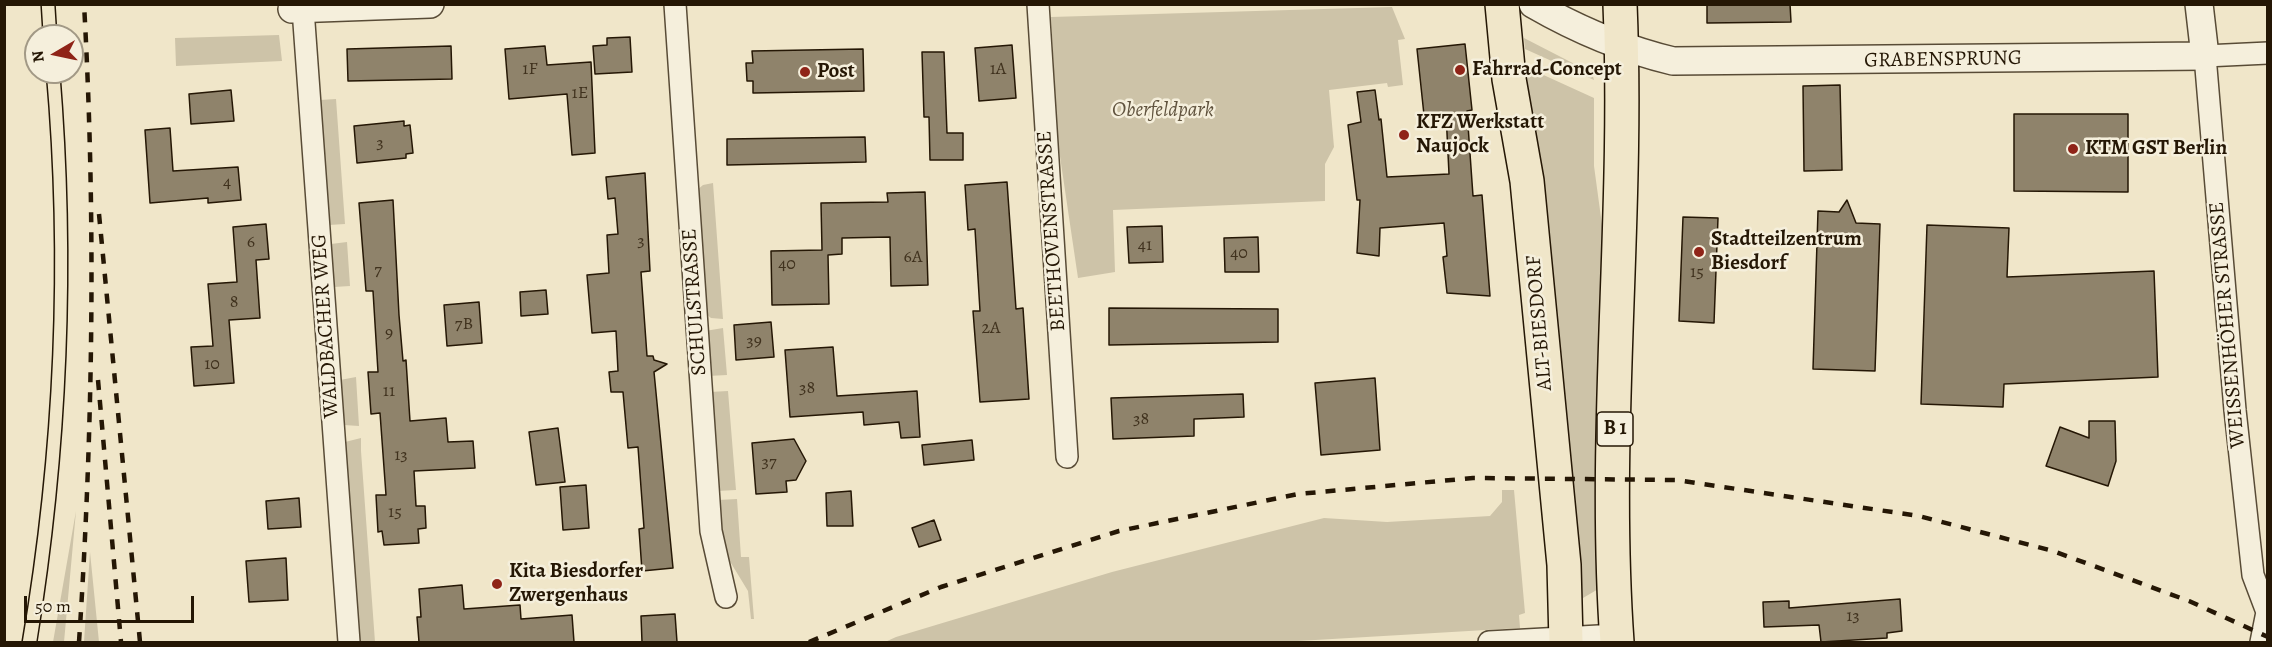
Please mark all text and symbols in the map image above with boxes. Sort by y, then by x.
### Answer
north arrow [24,24,84,84]
street label: GRABENSPRUNG [1864,46,2022,74]
text: N [26,49,50,64]
place label: Fahrrad-Concept [1472,57,1622,83]
house number: 1F [522,59,538,81]
place label: Post [817,59,855,85]
house number: 1A [990,59,1006,81]
marker: Fahrrad-Concept [1453,63,1467,77]
marker: Post [798,65,812,79]
house number: 1E [572,83,588,105]
park label: Oberfeldpark [1112,98,1214,124]
place label: KFZ Werkstatt Naujock [1416,110,1544,160]
marker: KFZ Werkstatt Naujock [1397,128,1411,142]
street label: BEETHOVENSTRASSE [1032,130,1072,332]
house number: 3 [376,133,384,155]
place label: KTM GST Berlin [2085,136,2227,162]
marker: KTM GST Berlin [2066,142,2080,156]
house number: 4 [223,172,231,194]
street label: WEISSENHÖHER STRASSE [2205,201,2251,449]
place label: Stadtteilzentrum Biesdorf [1711,227,1862,277]
street label: SCHULSTRASSE [677,228,713,376]
house number: 3 [637,231,645,253]
house number: 6 [247,232,255,254]
street label: WALDBACHER WEG [307,233,345,419]
house number: 41 [1138,235,1152,257]
house number: 40 [1230,243,1248,265]
marker: Stadtteilzentrum Biesdorf [1692,245,1706,259]
house number: 6A [904,247,922,269]
house number: 40 [778,254,796,276]
street label: ALT-BIESDORF [1522,254,1558,392]
house number: 7 [374,260,382,282]
house number: 15 [1690,262,1704,284]
house number: 8 [230,292,238,314]
house number: 7B [455,314,473,336]
house number: 2A [981,318,1001,340]
house number: 9 [385,323,393,345]
house number: 39 [746,331,762,353]
house number: 10 [204,354,220,376]
house number: 38 [799,378,815,400]
house number: 11 [383,381,395,403]
house number: 38 [1133,409,1149,431]
road number: B 1 [1597,412,1633,446]
house number: 13 [394,445,408,467]
house number: 37 [761,452,777,474]
house number: 15 [388,502,402,524]
place label: Kita Biesdorfer Zwergenhaus [509,559,643,609]
marker: Kita Biesdorfer Zwergenhaus [490,577,504,591]
scale bar [27,584,196,622]
text: 50 m [35,594,71,618]
house number: 13 [1846,606,1860,628]

